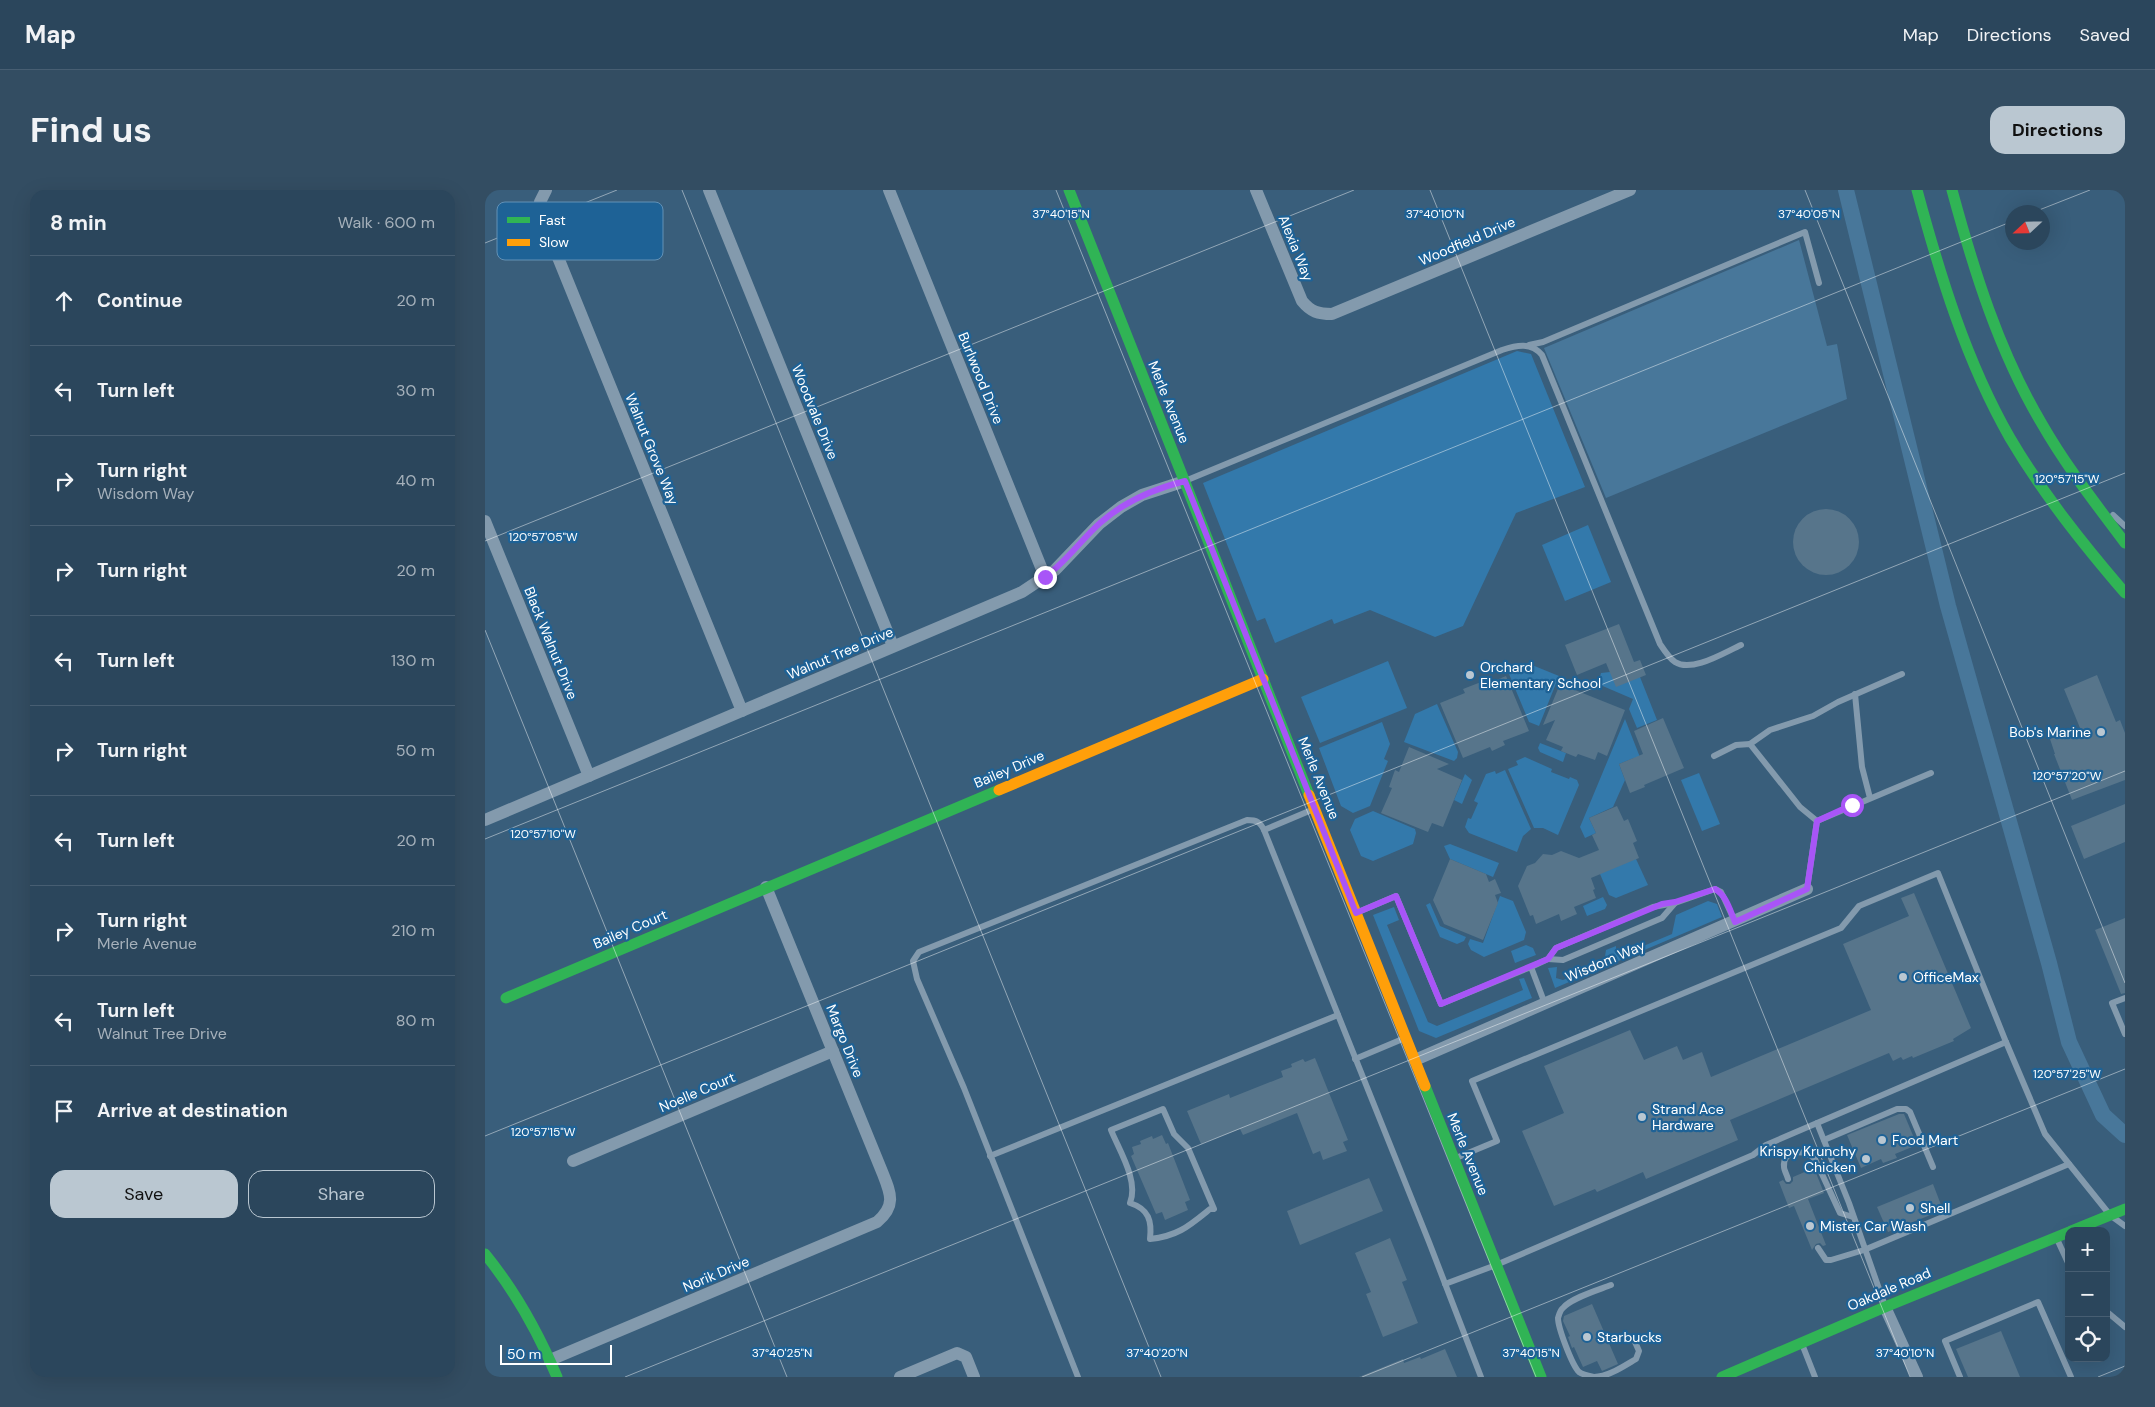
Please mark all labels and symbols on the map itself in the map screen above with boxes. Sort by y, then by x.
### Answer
legend [497,202,663,260]
north arrow [2005,205,2050,250]
text: 37°40'15"N [1032,206,1090,222]
text: 37°40'10"N [1406,206,1464,222]
text: 37°40'05"N [1778,206,1840,222]
text: Fast [539,211,566,229]
street label: Alexia Way [1275,212,1317,284]
street label: Woodfield Drive [1416,213,1518,269]
text: Slow [539,233,569,251]
street label: Burlwood Drive [954,329,1008,427]
street label: Merle Avenue [1144,358,1194,446]
street label: Woodvale Drive [788,362,842,462]
street label: Walnut Grove Way [621,390,683,508]
text: 120°57'15"W [2035,471,2100,487]
text: 120°57'05"W [508,529,578,545]
route end [1034,566,1057,589]
street label: Black Walnut Drive [520,584,582,702]
street label: Walnut Tree Drive [784,622,896,683]
place label: Orchard Elementary School [1480,658,1601,692]
marker: Orchard Elementary School [1464,669,1476,681]
place label: Bob's Marine [2009,723,2091,741]
marker: Bob's Marine [2095,726,2107,738]
street label: Merle Avenue [1294,734,1344,822]
street label: Bailey Drive [971,746,1047,792]
text: 120°57'20"W [2033,768,2102,784]
route start [1841,794,1864,817]
text: 120°57'10"W [510,826,576,842]
street label: Bailey Court [590,905,670,953]
street label: Wisdom Way [1562,936,1648,986]
place label: OfficeMax [1913,968,1979,986]
marker: OfficeMax [1897,971,1909,983]
street label: Margo Drive [822,1002,868,1080]
text: 120°57'25"W [2033,1066,2101,1082]
street label: Noelle Court [656,1068,738,1116]
place label: Strand Ace Hardware [1652,1100,1724,1134]
street label: Merle Avenue [1443,1110,1493,1198]
marker: Strand Ace Hardware [1636,1111,1648,1123]
text: 120°57'15"W [511,1124,576,1140]
place label: Food Mart [1892,1131,1958,1149]
marker: Food Mart [1876,1134,1888,1146]
place label: Krispy Krunchy Chicken [1759,1142,1856,1176]
marker: Krispy Krunchy Chicken [1860,1153,1872,1165]
place label: Shell [1920,1199,1950,1217]
marker: Shell [1904,1202,1916,1214]
place label: Mister Car Wash [1820,1217,1926,1235]
marker: Mister Car Wash [1804,1220,1816,1232]
street label: Norik Drive [680,1252,752,1296]
street label: Oakdale Road [1845,1263,1933,1315]
place label: Starbucks [1597,1328,1662,1346]
marker: Starbucks [1581,1331,1593,1343]
scale bar [500,1342,613,1365]
text: 37°40'25"N [752,1345,812,1361]
text: 37°40'20"N [1126,1345,1188,1361]
text: 37°40'15"N [1502,1345,1560,1361]
text: 37°40'10"N [1876,1345,1934,1361]

